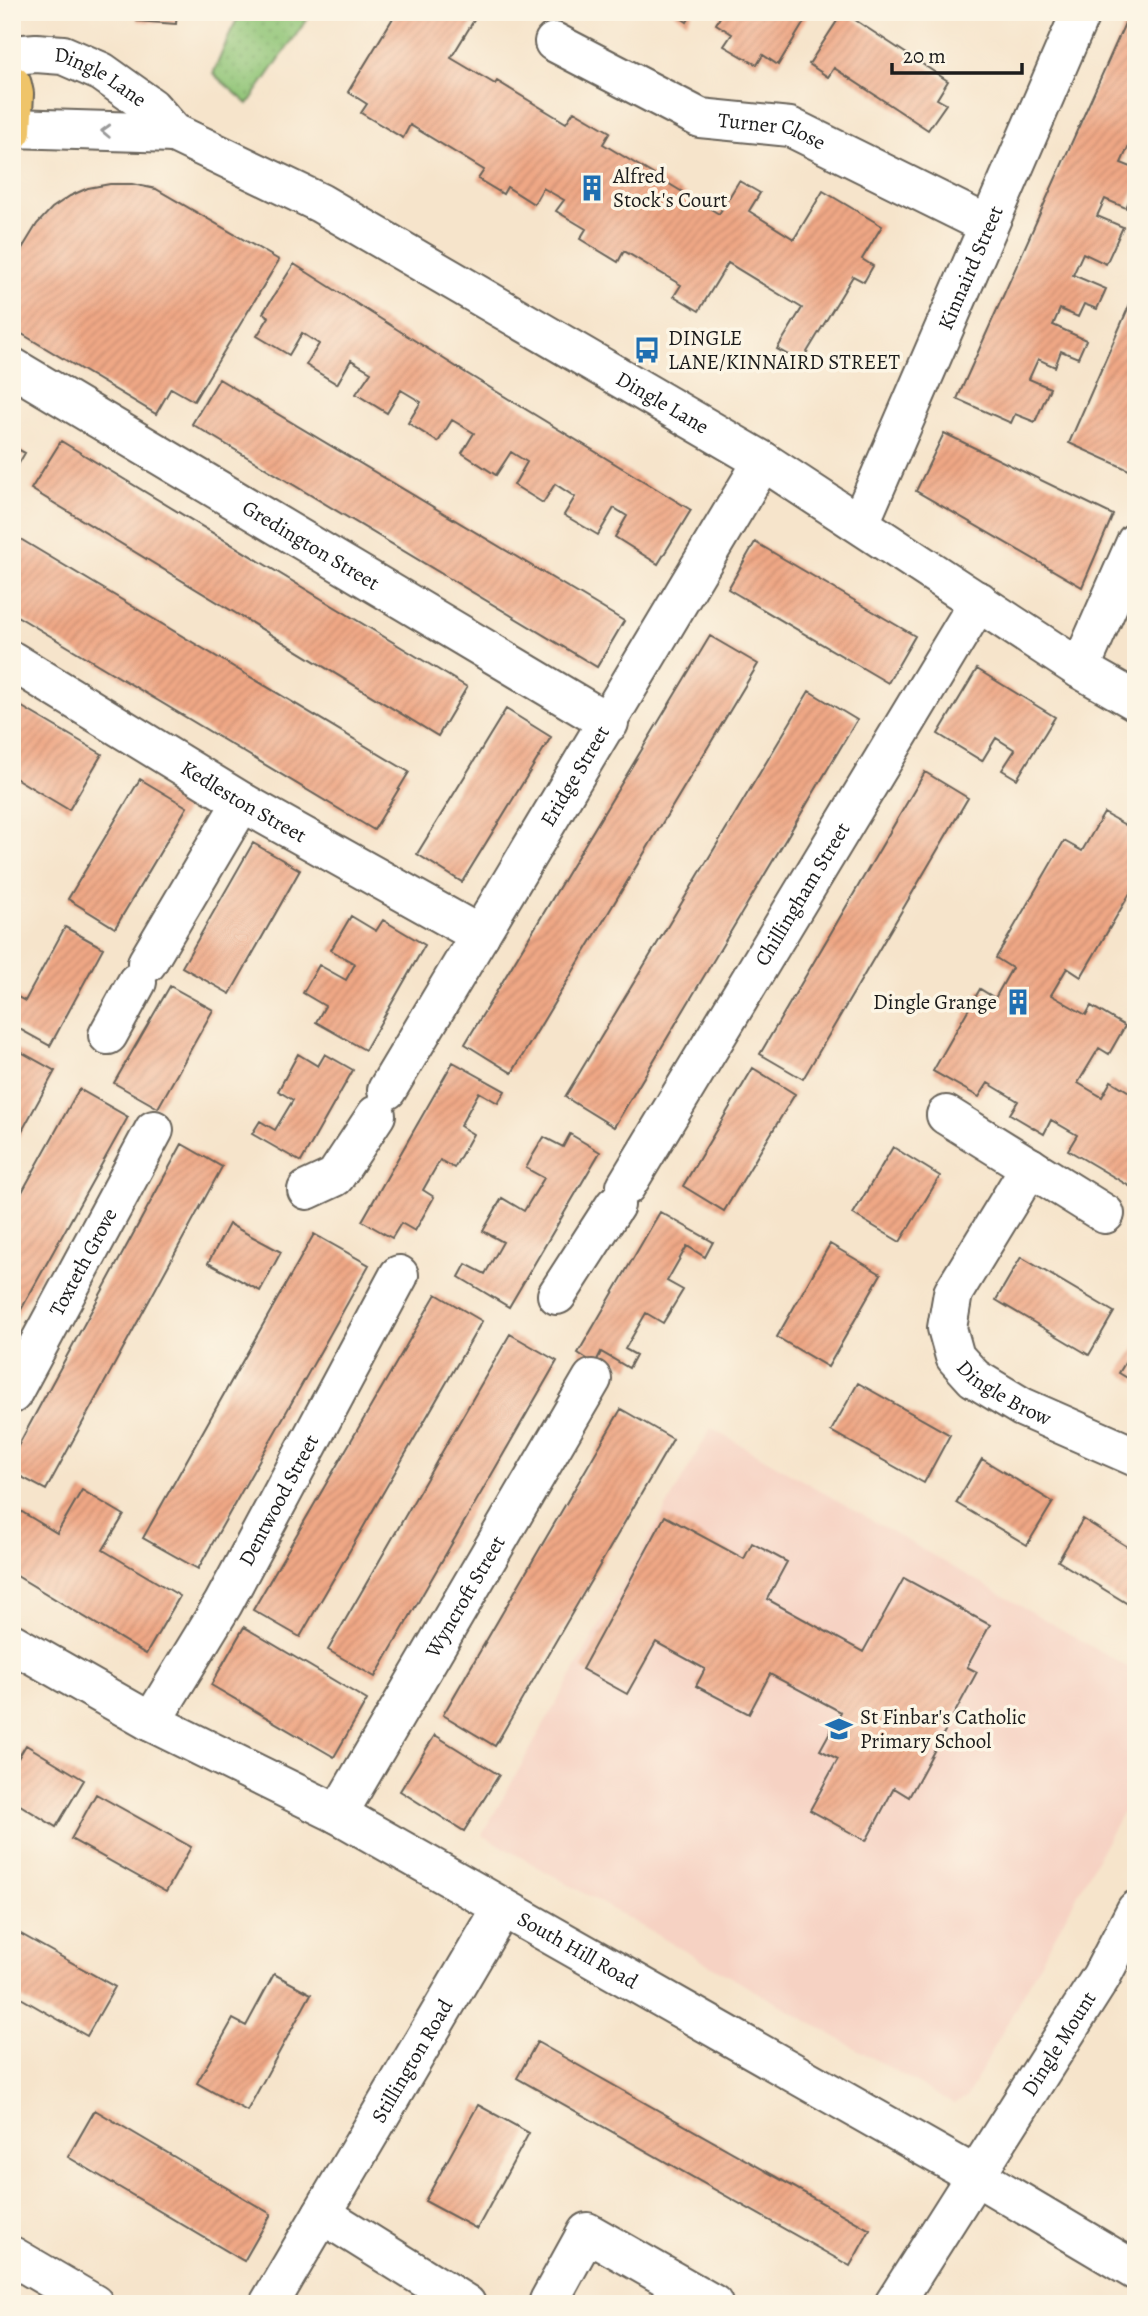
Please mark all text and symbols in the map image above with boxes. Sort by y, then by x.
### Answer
scale bar [892,32,1022,76]
street label: Dingle Lane [53,40,152,113]
text: 20 m [903,42,946,70]
street label: Turner Close [717,106,830,156]
one-way arrow [100,124,111,139]
place label: Alfred Stock's Court [612,162,728,214]
building icon: Alfred Stock's Court [577,173,607,203]
street label: Kinnaird Street [931,201,1010,334]
place label: DINGLE LANE/KINNAIRD STREET [668,324,900,376]
bus stop icon: DINGLE LANE/KINNAIRD STREET [632,335,662,365]
street label: Dingle Lane [611,365,714,441]
street label: Gredington Street [237,494,385,597]
street label: Eridge Street [534,720,616,831]
street label: Kedleston Street [176,754,312,849]
street label: Chillingham Street [748,817,856,971]
building icon: Dingle Grange [1003,987,1033,1017]
place label: Dingle Grange [873,988,997,1016]
street label: Toxteth Grove [43,1203,124,1321]
street label: Dingle Brow [950,1354,1056,1432]
street label: Dentwood Street [232,1429,325,1571]
street label: Wyncroft Street [418,1530,512,1663]
place label: St Finbar's Catholic Primary School [860,1703,1026,1755]
school or university icon: St Finbar's Catholic Primary School [824,1714,854,1744]
street label: South Hill Road [512,1905,644,1996]
street label: Dingle Mount [1015,1986,1102,2102]
street label: Stillington Road [365,1993,460,2128]

